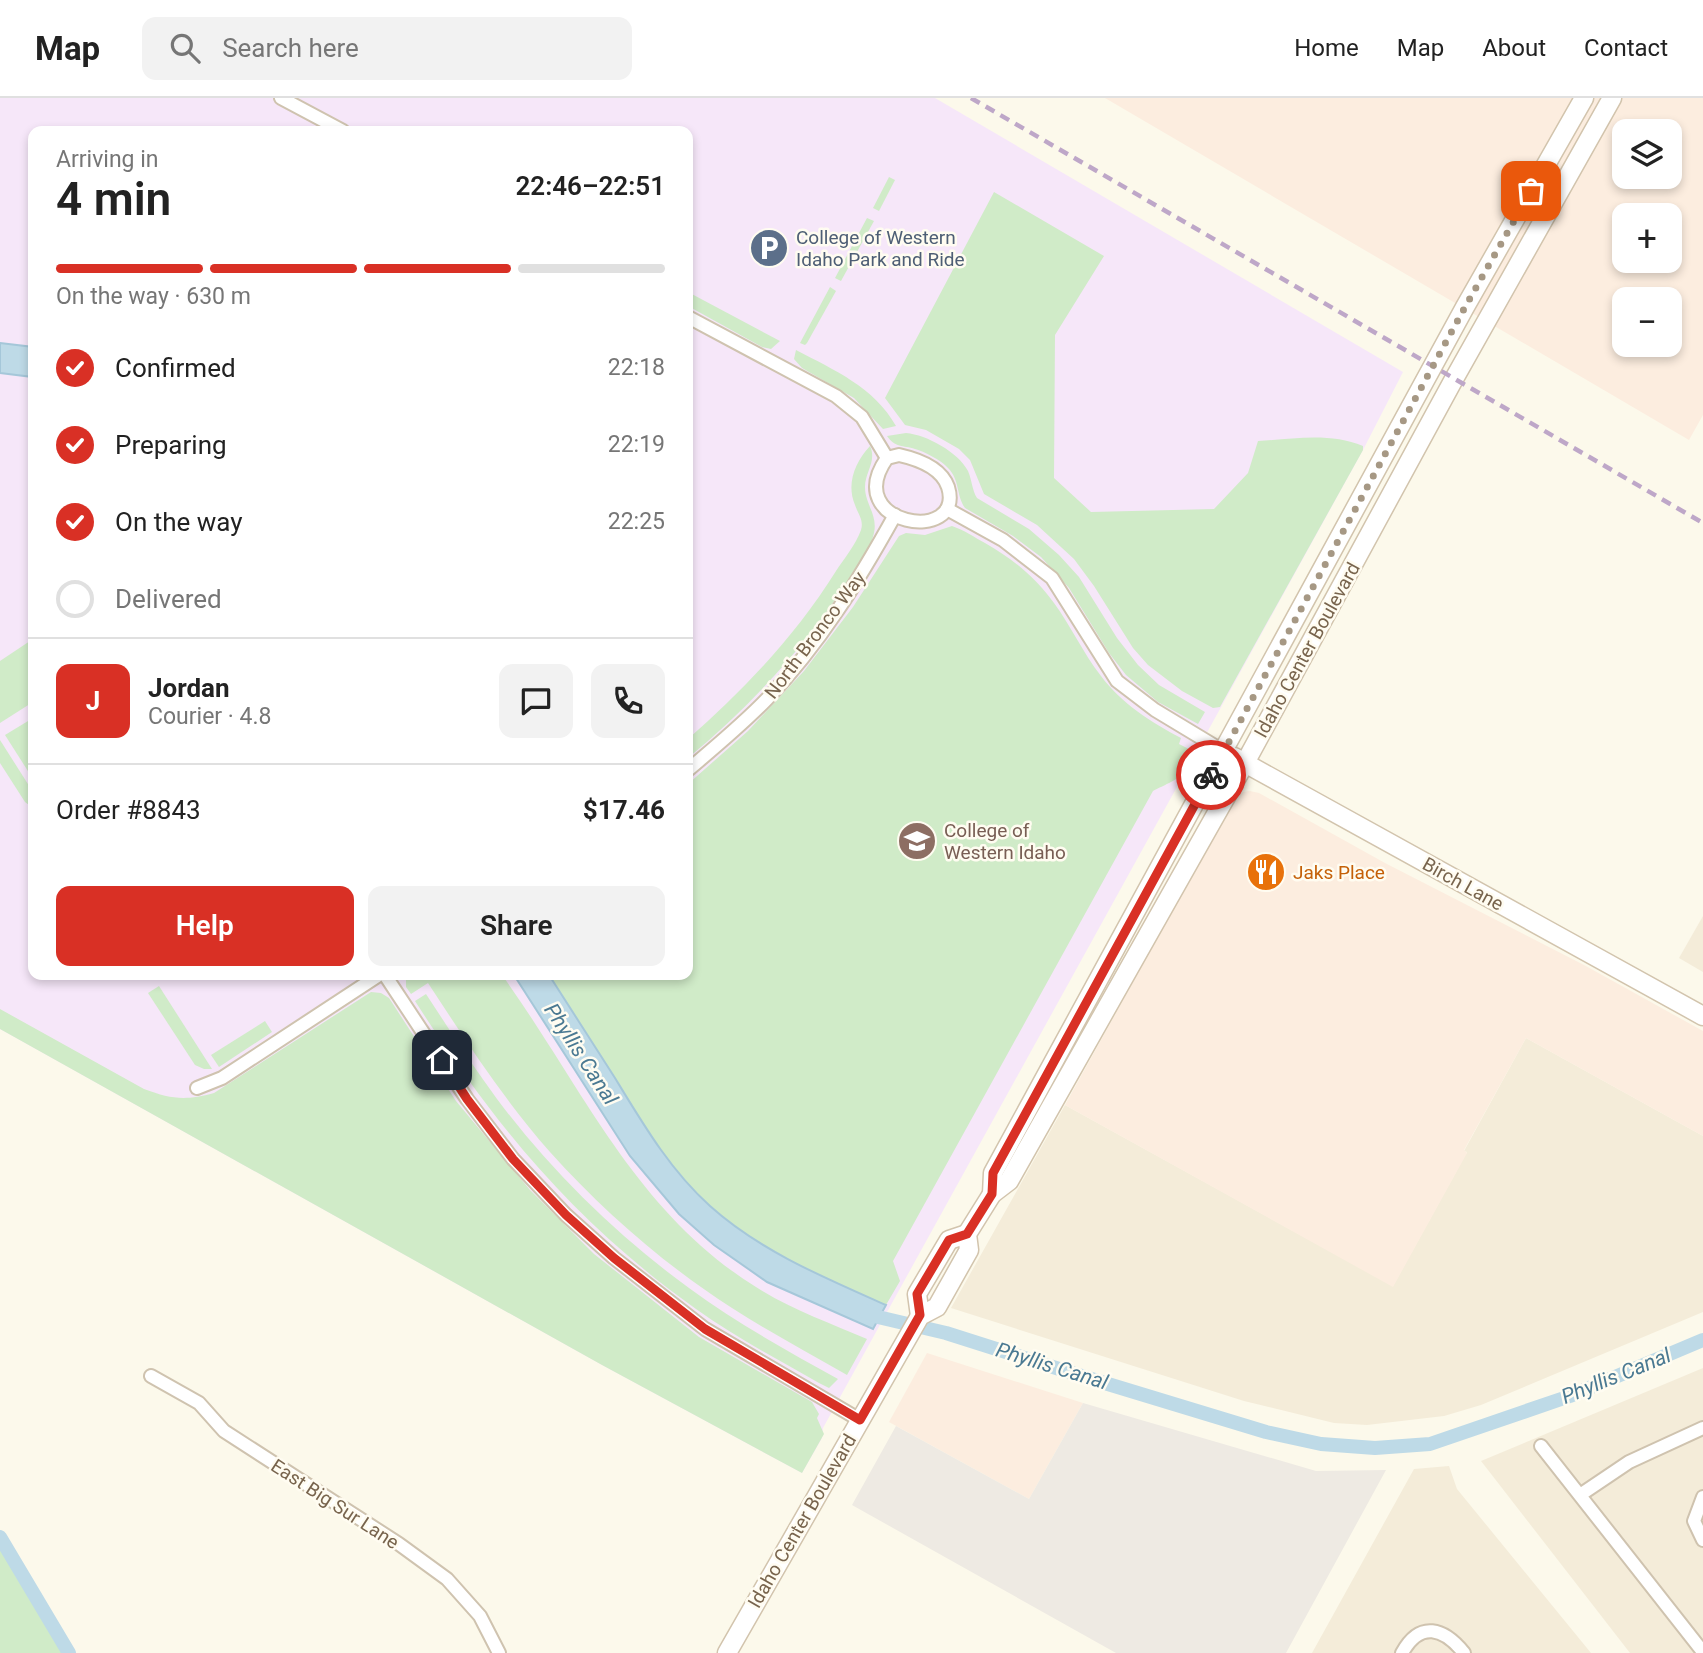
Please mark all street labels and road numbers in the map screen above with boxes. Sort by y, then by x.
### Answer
street label: Idaho Center Boulevard [1249,558,1365,742]
street label: North Bronco Way [760,567,870,703]
street label: Birch Lane [1419,852,1507,916]
street label: Idaho Center Boulevard [743,1430,861,1612]
street label: East Big Sur Lane [267,1454,403,1554]

